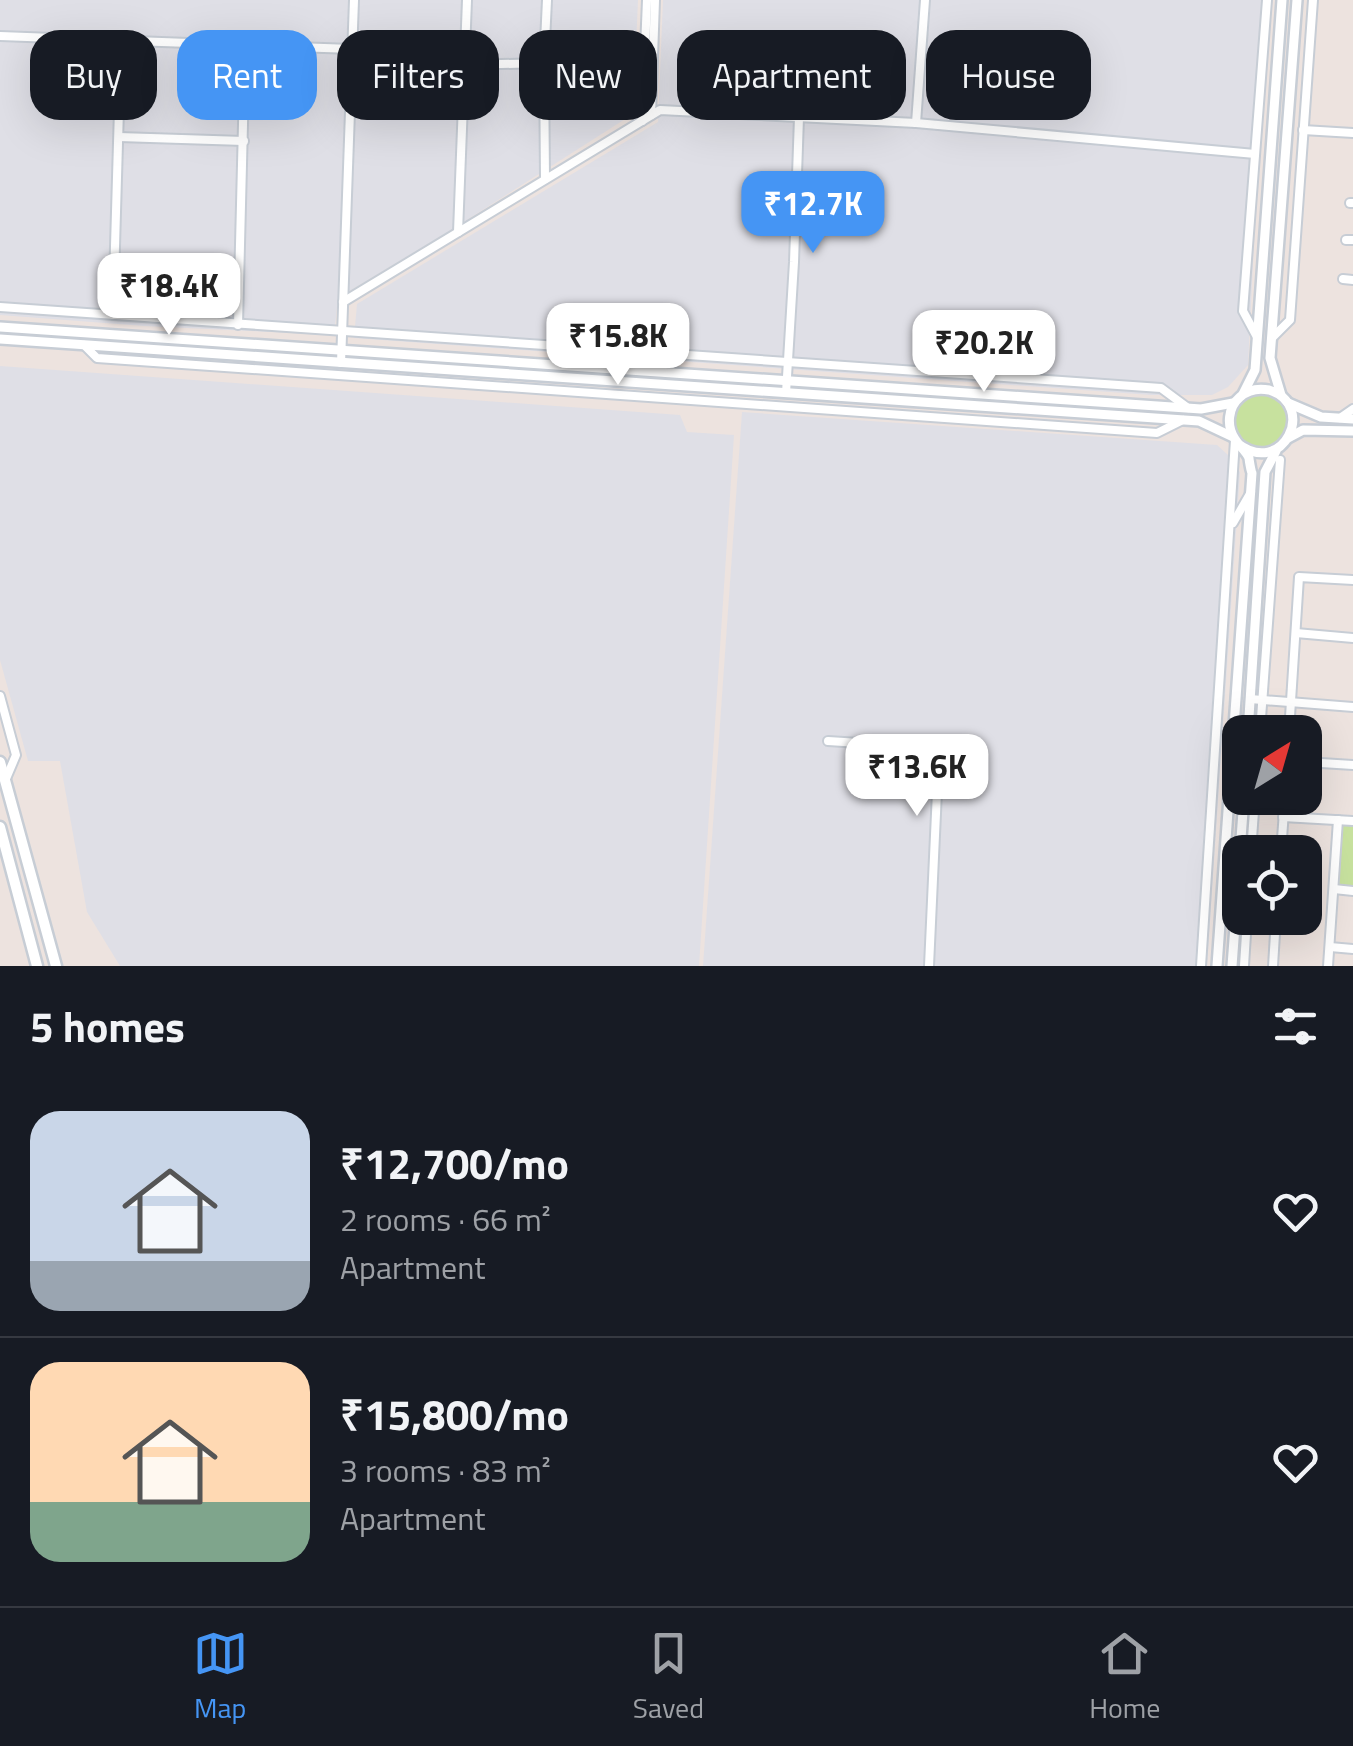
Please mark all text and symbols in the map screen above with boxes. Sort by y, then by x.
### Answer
chip: Buy [30,30,157,120]
chip: Rent [177,30,317,120]
chip: Filters [337,30,499,120]
chip: New [519,30,657,120]
chip: Apartment [677,30,906,120]
chip: House [926,30,1091,120]
pin: ₹12.7K [732,171,894,256]
text: ₹12.7K [763,179,863,227]
pin: ₹18.4K [88,253,250,338]
text: ₹18.4K [119,261,219,309]
pin: ₹15.8K [537,303,699,388]
pin: ₹20.2K [903,310,1065,395]
text: ₹15.8K [568,311,668,359]
text: ₹20.2K [934,318,1034,366]
north arrow [1222,715,1322,815]
map controls [1222,715,1322,935]
pin: ₹13.6K [836,734,998,819]
text: ₹13.6K [867,742,967,790]
button: locate [1222,835,1322,935]
text: 5 homes [30,994,185,1058]
icon: filters [1268,999,1323,1054]
text: ₹12,700/mo [340,1131,569,1195]
icon: home [110,1151,230,1271]
icon: heart [1268,1184,1323,1239]
text: 2 rooms · 66 m² [340,1195,551,1243]
text: Apartment [340,1243,486,1291]
text: ₹15,800/mo [340,1382,569,1446]
icon: home [110,1402,230,1522]
icon: heart [1268,1435,1323,1490]
text: 3 rooms · 83 m² [340,1446,551,1494]
text: Apartment [340,1494,486,1542]
tab: Map [193,1626,248,1729]
tab: Saved [633,1626,704,1729]
tab: Home [1089,1626,1160,1729]

